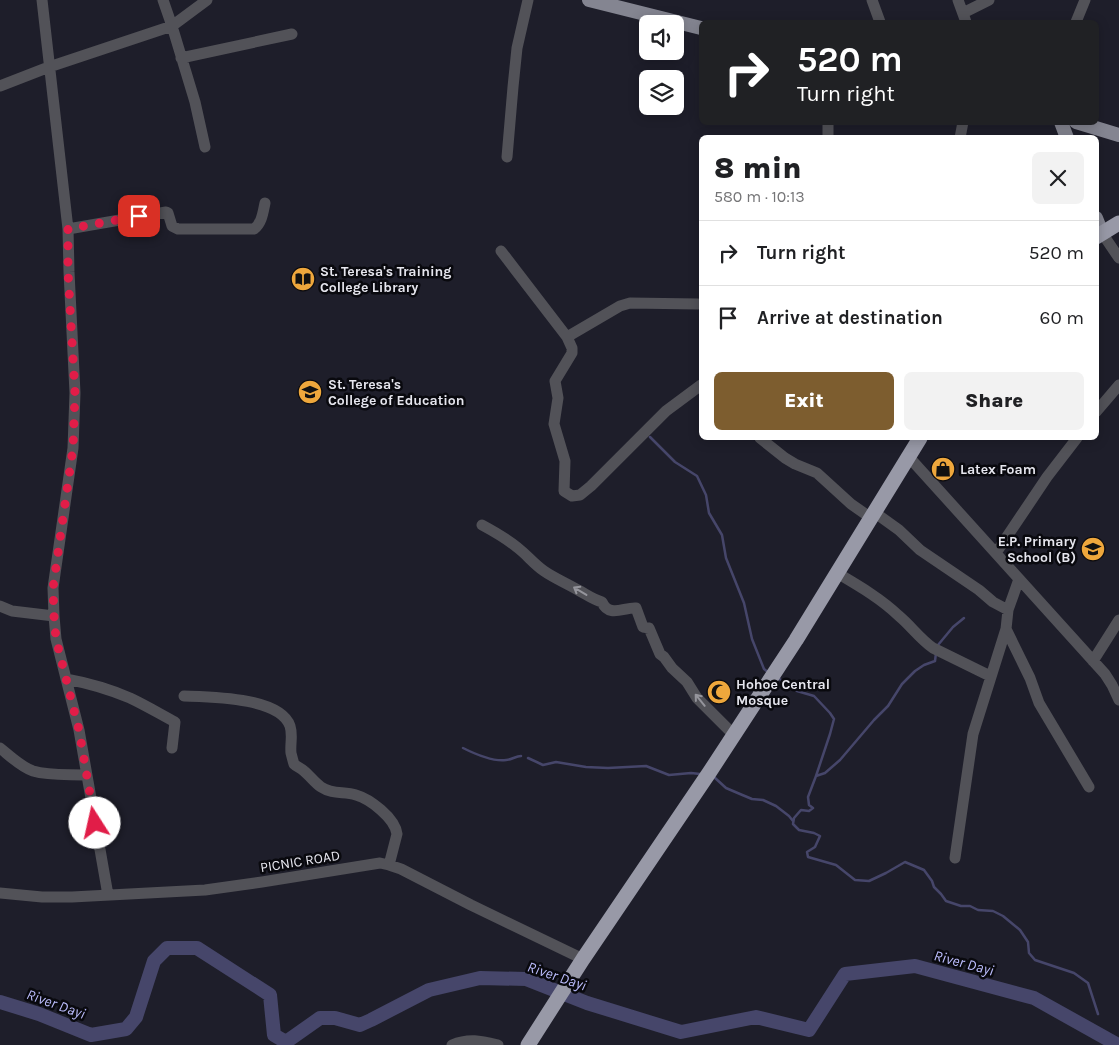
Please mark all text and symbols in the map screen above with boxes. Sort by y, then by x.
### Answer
map controls [639,15,684,115]
button: sound [639,15,684,60]
text: 520 m [797,39,903,80]
icon: right [714,40,779,105]
button: layers [639,70,684,115]
text: Turn right [797,81,895,107]
text: 8 min [714,150,801,186]
button: close [1032,152,1084,204]
text: 580 m · 10:13 [714,187,805,206]
pin [118,195,160,237]
icon: arrive [125,202,153,230]
icon: right [714,239,742,267]
text: Turn right [757,242,846,264]
text: 520 m [1029,242,1084,264]
place label: St. Teresa's Training College Library [320,263,451,296]
library icon: St. Teresa's Training College Library [290,266,316,292]
icon: arrive [714,304,742,332]
text: Arrive at destination [757,307,943,329]
text: 60 m [1040,307,1084,329]
button: Exit [714,372,894,430]
button: Share [904,372,1084,430]
place label: St. Teresa's College of Education [328,376,464,409]
school or university icon: St. Teresa's College of Education [297,379,323,405]
shop icon: Latex Foam [930,456,956,482]
place label: Latex Foam [960,461,1036,478]
place label: E.P. Primary School (B) [998,533,1076,566]
school or university icon: E.P. Primary School (B) [1080,536,1106,562]
one-way arrow [574,586,588,596]
place label: Hohoe Central Mosque [736,676,830,709]
mosque icon: Hohoe Central Mosque [706,679,732,705]
one-way arrow [694,694,705,707]
position arrow [68,796,120,848]
street label: PICNIC ROAD [259,847,341,876]
water label: River Dayi [932,946,996,980]
water label: River Dayi [525,957,589,995]
water label: River Dayi [24,985,88,1023]

